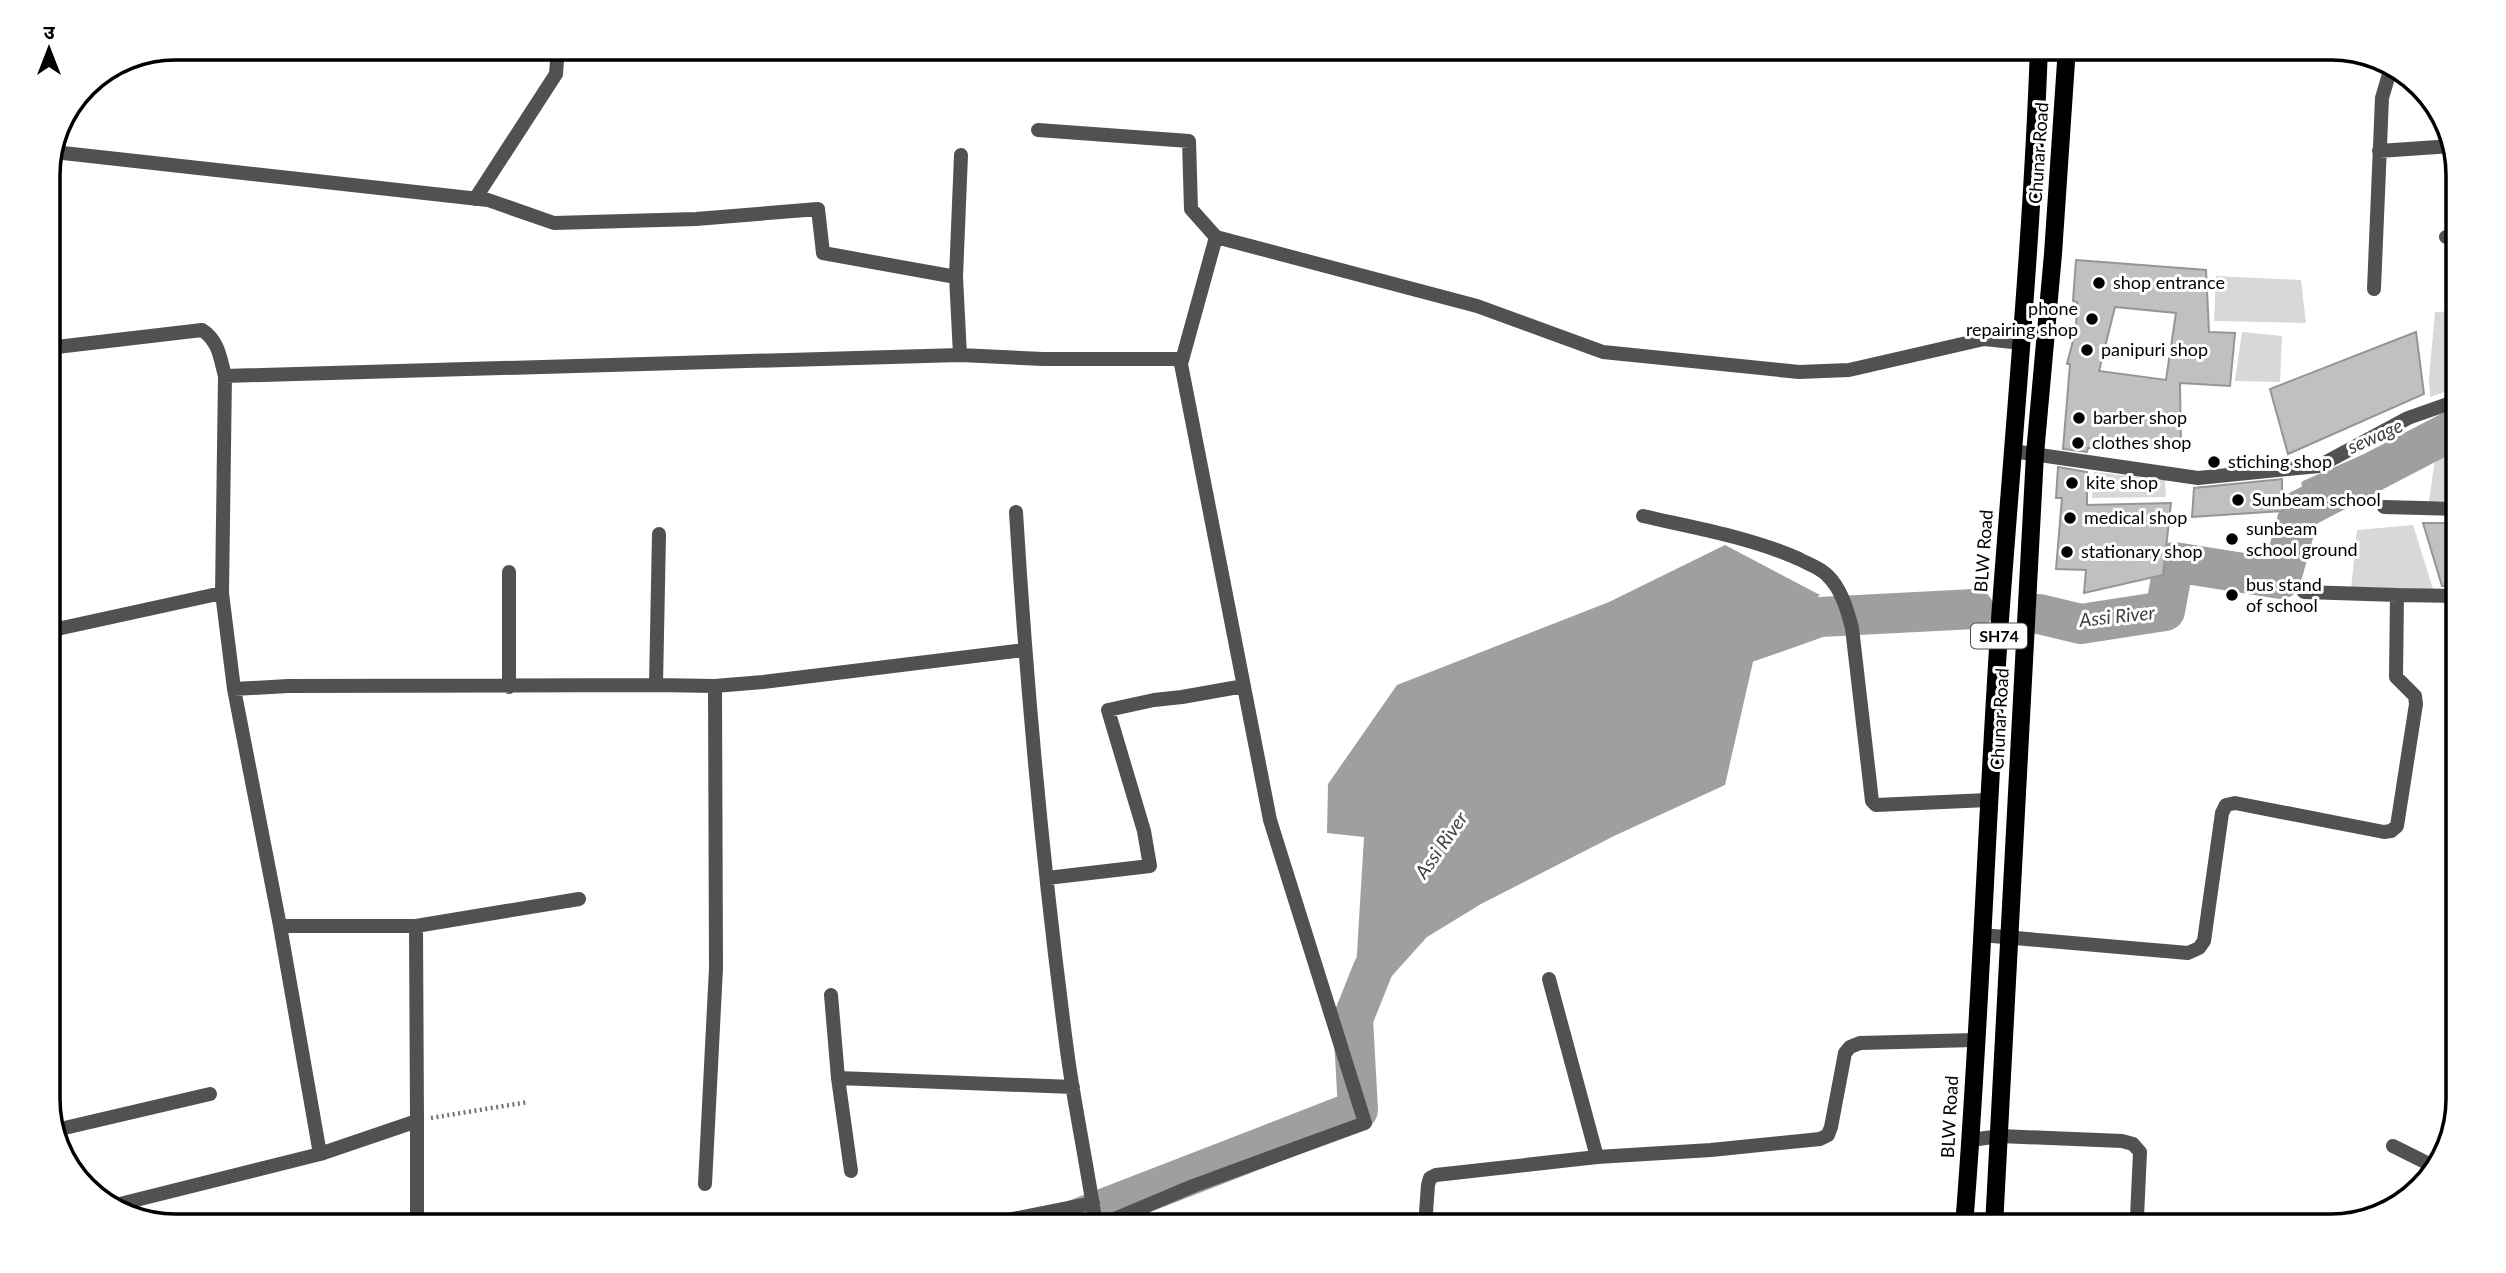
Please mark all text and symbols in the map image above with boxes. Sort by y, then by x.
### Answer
north arrow [14,14,84,84]
text: उ [43,20,55,43]
street label: Chunar Road [2023,101,2053,204]
place label: shop entrance [2113,271,2225,293]
marker: shop entrance [2091,275,2107,291]
place label: phone repairing shop [1966,297,2078,340]
marker: phone repairing shop [2084,311,2100,327]
place label: panipuri shop [2101,338,2208,360]
marker: panipuri shop [2079,342,2095,358]
place label: barber shop [2093,406,2187,428]
marker: barber shop [2071,410,2087,426]
water label: sewage [2343,413,2406,458]
place label: clothes shop [2092,431,2191,453]
marker: clothes shop [2070,435,2086,451]
place label: stiching shop [2228,450,2332,472]
marker: stiching shop [2206,454,2222,470]
place label: kite shop [2086,471,2158,493]
marker: kite shop [2064,475,2080,491]
place label: Sunbeam school [2252,488,2381,510]
marker: Sunbeam school [2230,492,2246,508]
place label: medical shop [2084,506,2187,528]
street label: BLW Road [1969,509,1997,593]
marker: medical shop [2062,510,2078,526]
place label: sunbeam school ground [2246,517,2358,560]
marker: sunbeam school ground [2224,531,2240,547]
place label: stationary shop [2081,540,2203,562]
marker: stationary shop [2059,544,2075,560]
place label: bus stand of school [2246,573,2322,616]
marker: bus stand of school [2224,587,2240,603]
water label: Assi River [2077,600,2156,631]
road number: SH74 [1971,624,2027,649]
street label: Chunar Road [1985,668,2013,770]
water label: Assi River [1409,807,1472,883]
street label: BLW Road [1936,1075,1962,1159]

